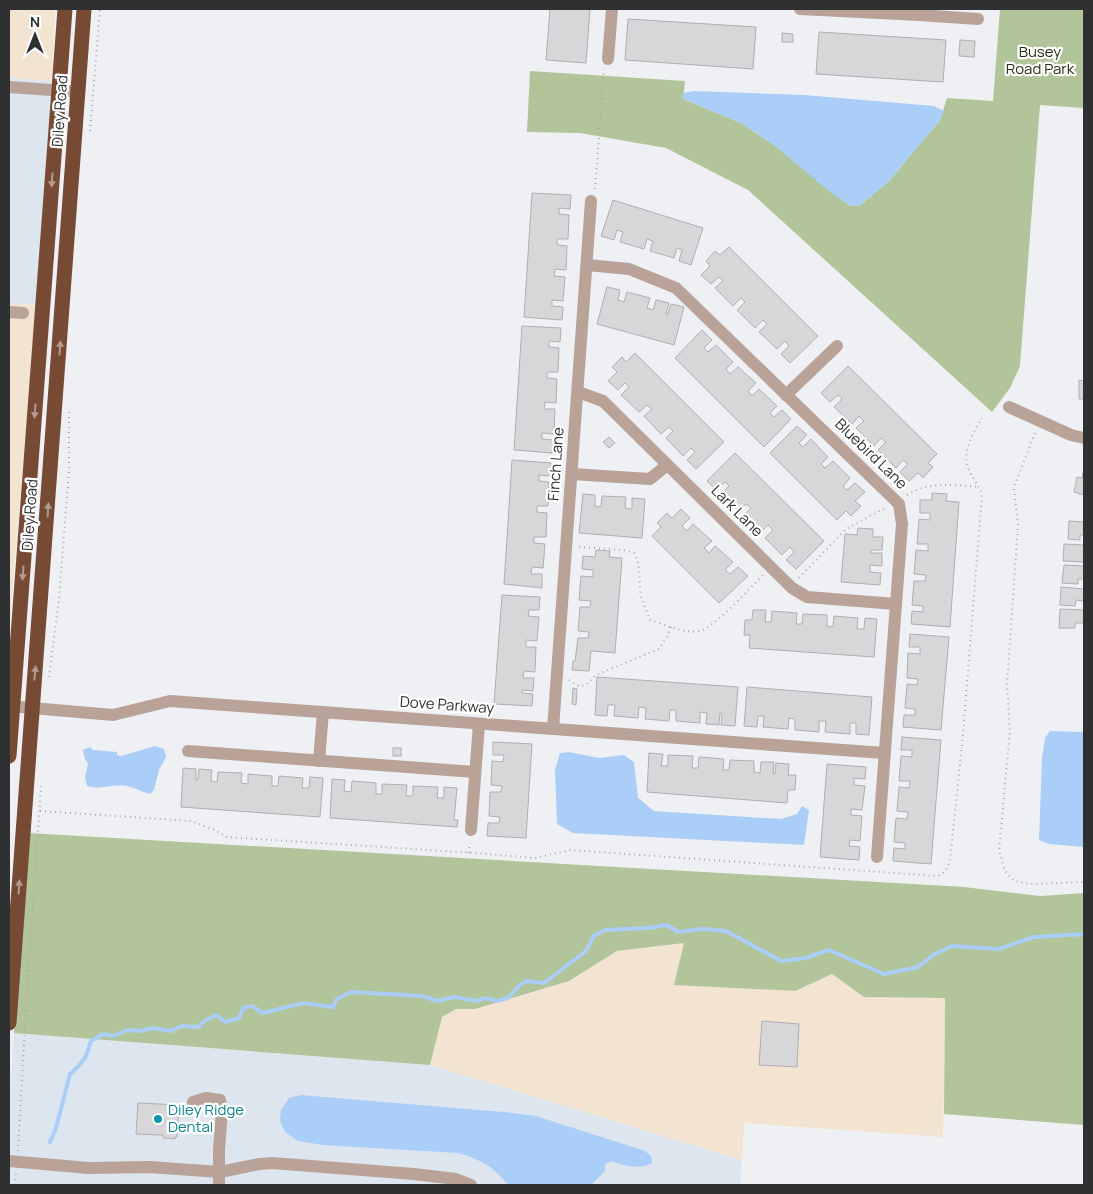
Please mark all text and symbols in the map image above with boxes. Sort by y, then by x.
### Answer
north arrow [10,10,60,60]
text: N [30,12,40,31]
park label: Busey Road Park [1006,41,1075,79]
street label: Diley Road [47,74,72,148]
one-way arrow [48,172,56,188]
one-way arrow [56,340,64,356]
one-way arrow [31,404,39,420]
street label: Bluebird Lane [830,414,912,494]
street label: Finch Lane [542,426,569,501]
street label: Diley Road [17,478,42,552]
street label: Lark Lane [707,480,768,541]
one-way arrow [44,502,52,518]
one-way arrow [18,566,26,582]
one-way arrow [32,664,40,680]
street label: Dove Parkway [399,691,495,718]
one-way arrow [15,879,23,895]
place label: Diley Ridge Dental [168,1099,244,1137]
marker: Diley Ridge Dental [152,1113,164,1125]

